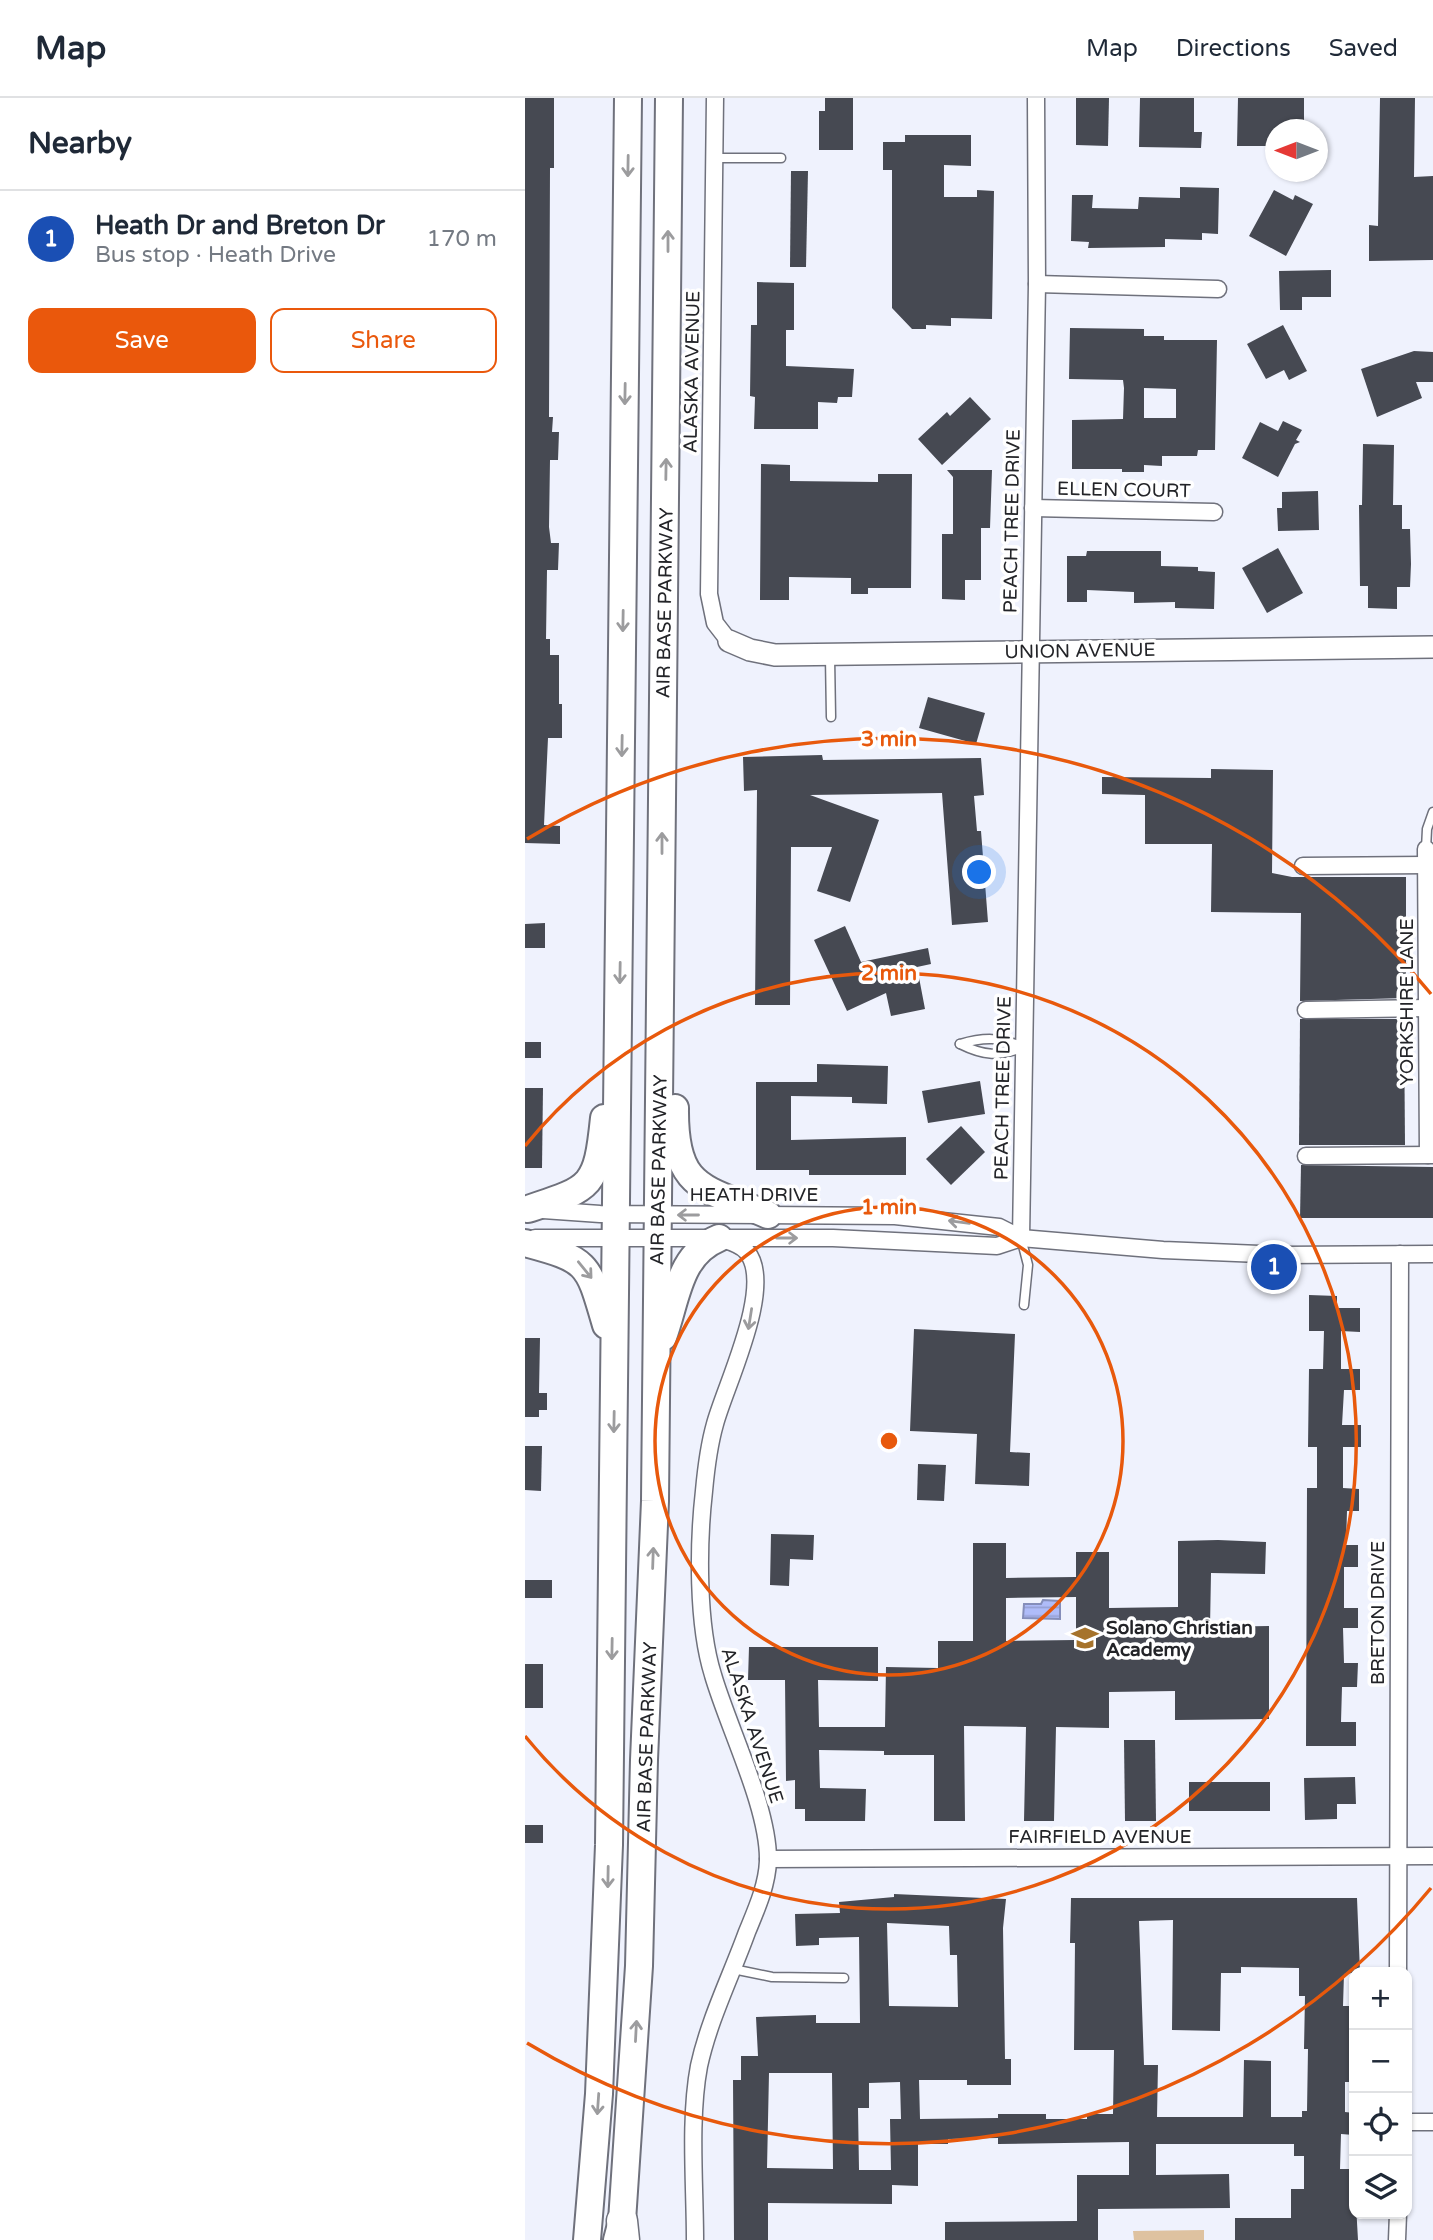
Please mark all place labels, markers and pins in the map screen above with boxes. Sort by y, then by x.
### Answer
pin: 1 [1251,1241,1297,1293]
centre of rings [877,1429,901,1453]
place label: Solano Christian Academy [1106,1617,1253,1662]
school or university icon: Solano Christian Academy [1070,1623,1100,1653]

